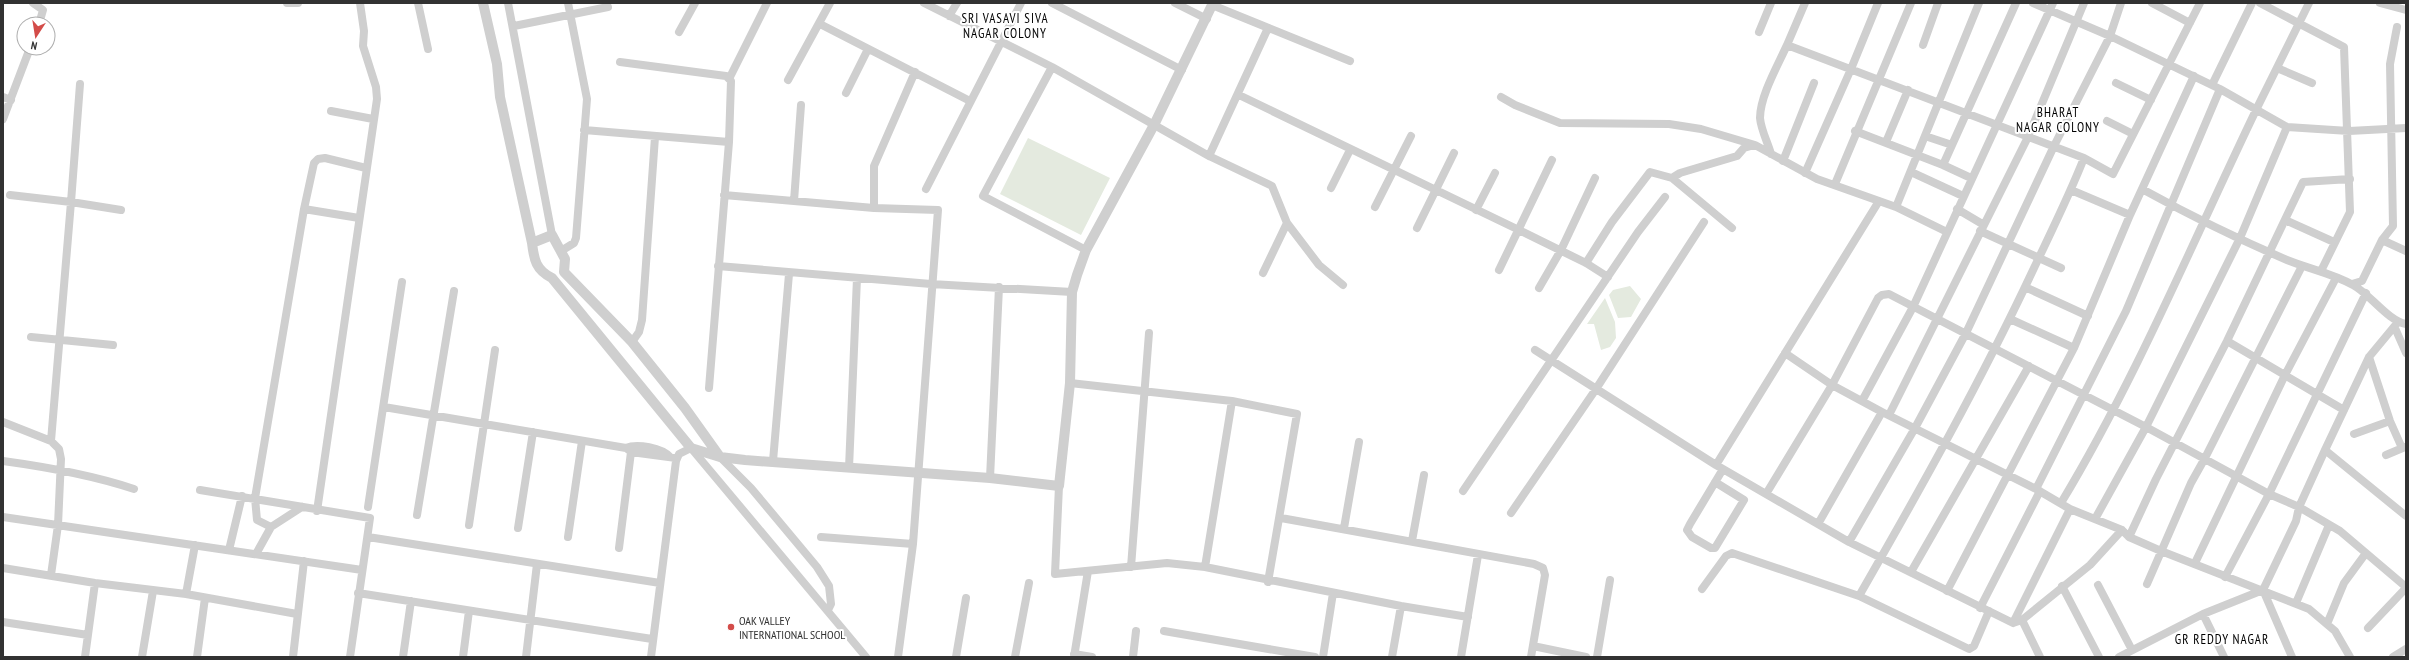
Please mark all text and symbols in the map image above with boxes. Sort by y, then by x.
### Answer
district label: SRI VASAVI SIVA NAGAR COLONY [961,10,1049,42]
north arrow [16,16,56,56]
text: N [30,38,38,53]
district label: BHARAT NAGAR COLONY [2016,104,2100,136]
place label: OAK VALLEY INTERNATIONAL SCHOOL [739,613,845,642]
marker: OAK VALLEY INTERNATIONAL SCHOOL [726,622,736,632]
district label: GR REDDY NAGAR [2175,631,2269,648]

